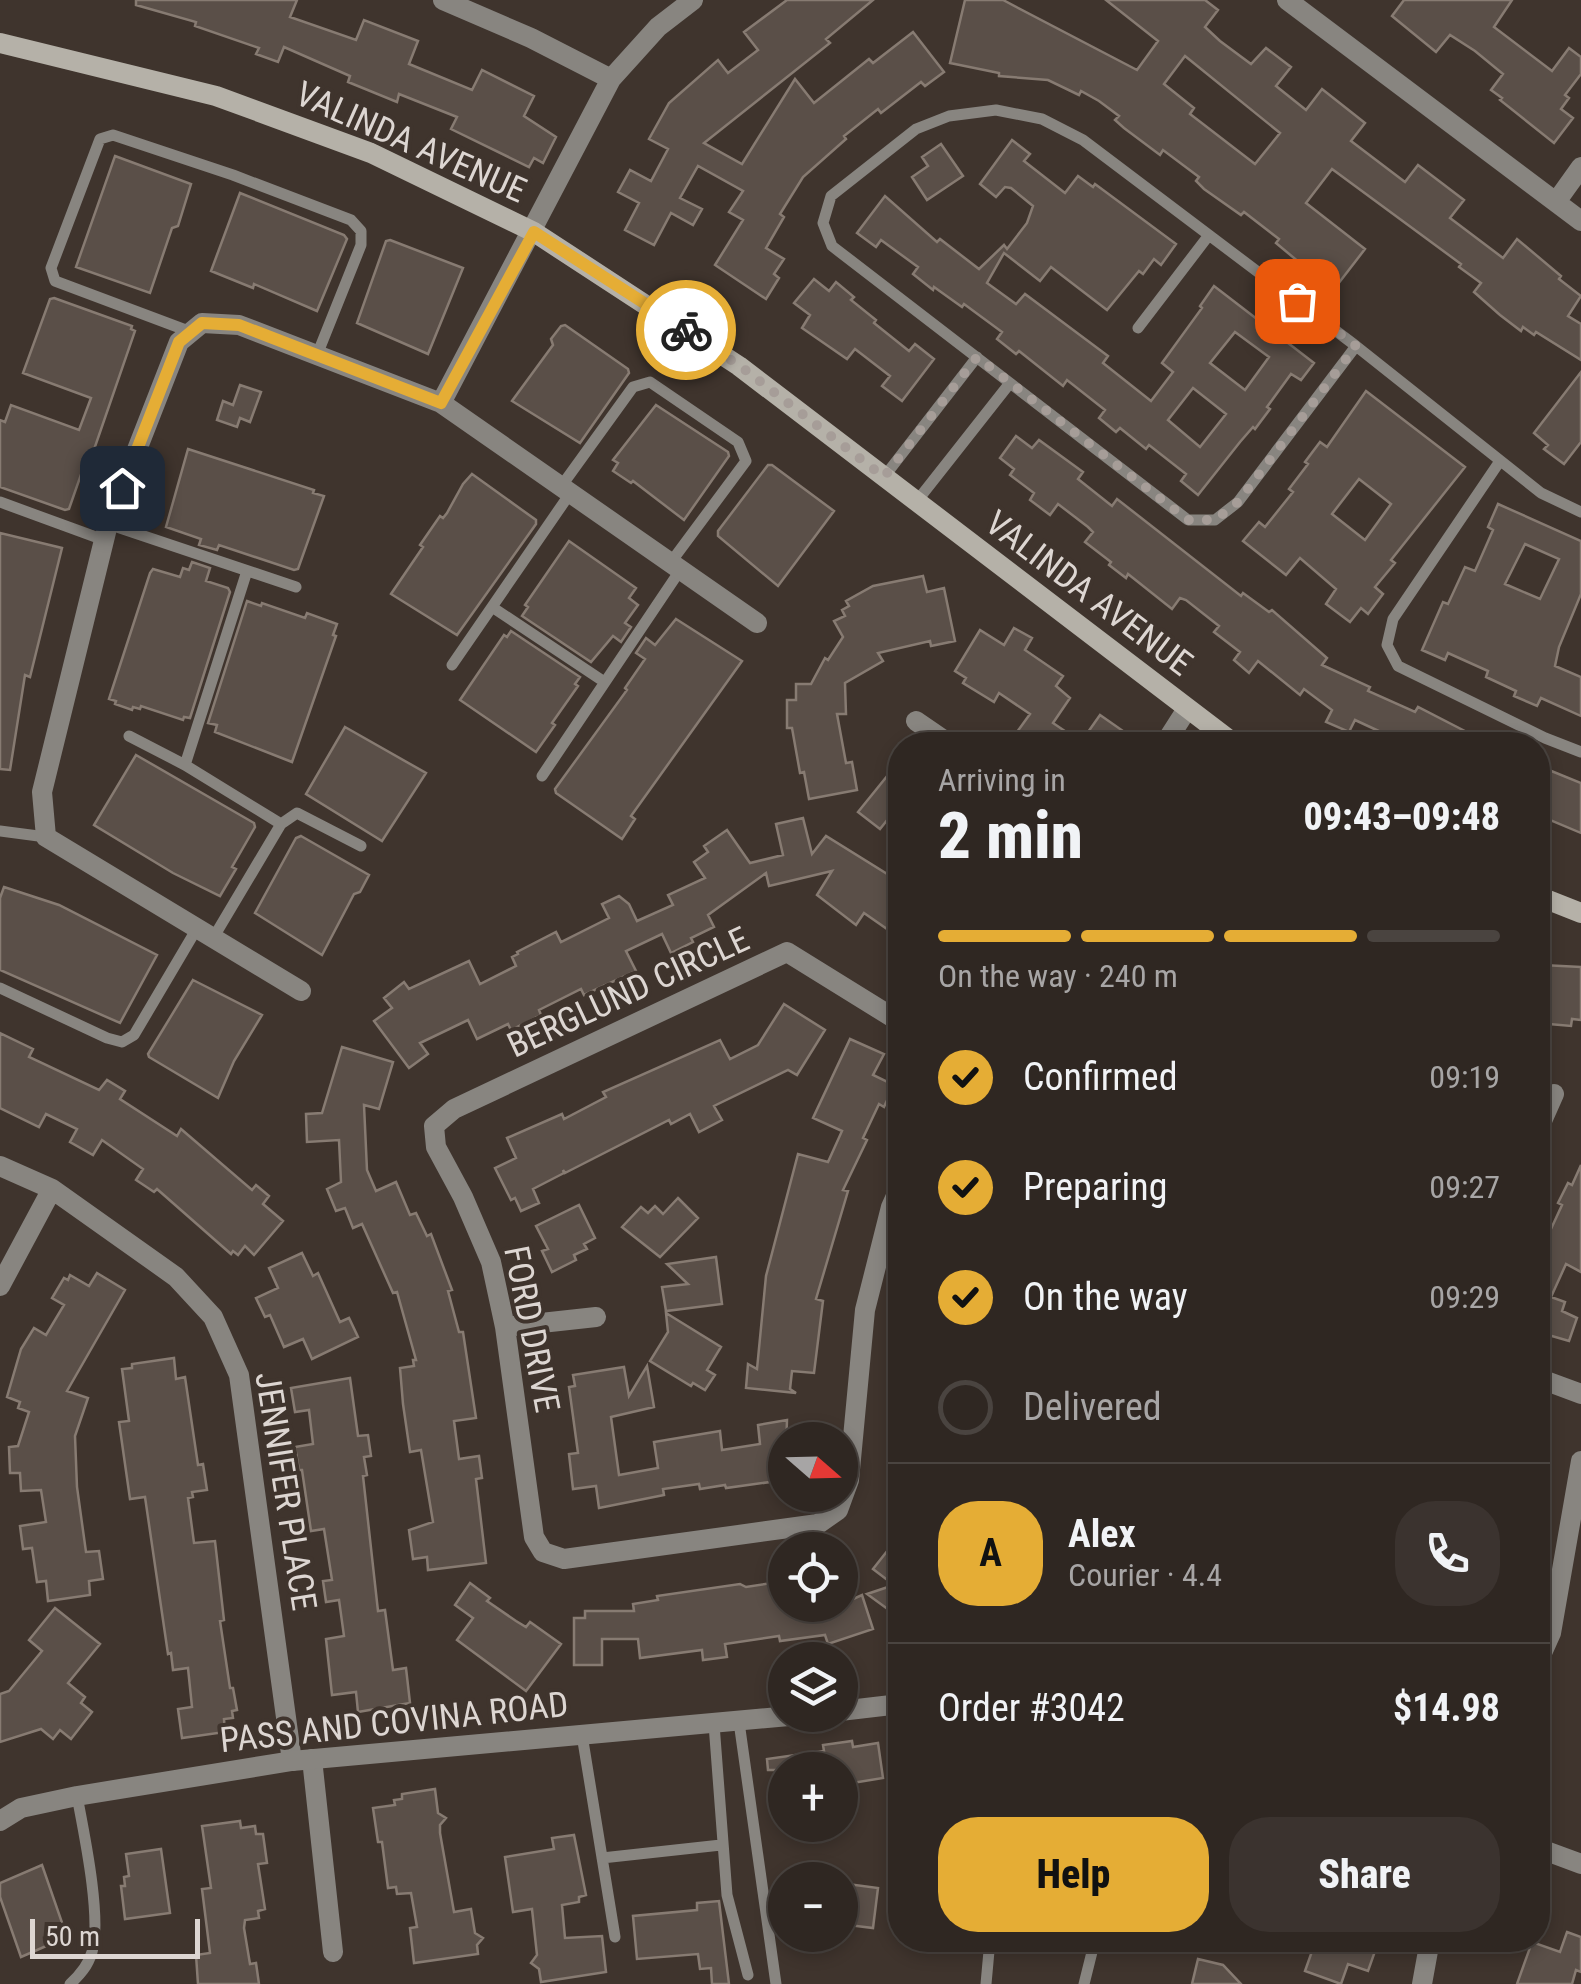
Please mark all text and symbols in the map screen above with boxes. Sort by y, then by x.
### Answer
street label: VALINDA AVENUE [289,73,532,212]
pin [1255,259,1340,344]
icon: bag [1270,274,1325,329]
courier [636,280,736,380]
icon: bike [659,303,714,358]
pin [80,446,165,531]
icon: home [95,461,150,516]
street label: VALINDA AVENUE [977,502,1200,684]
text: Arriving in [938,761,1066,799]
text: 09:43–09:48 [1303,795,1500,839]
text: 2 min [938,798,1083,874]
street label: BERGLUND CIRCLE [501,919,756,1066]
text: On the way · 240 m [938,957,1178,995]
icon: check [938,1050,993,1105]
text: Confirmed [1023,1055,1178,1099]
text: 09:19 [1429,1058,1500,1096]
icon: check [938,1160,993,1215]
text: Preparing [1023,1165,1168,1209]
text: 09:27 [1429,1168,1500,1206]
street label: FORD DRIVE [495,1242,568,1416]
icon: check [938,1270,993,1325]
text: On the way [1023,1275,1188,1319]
text: 09:29 [1429,1278,1500,1316]
street label: JENNIFER PLACE [246,1369,325,1613]
text: Delivered [1023,1385,1162,1429]
north arrow [768,1422,858,1512]
map controls [768,1422,858,1952]
button: phone [1395,1501,1500,1606]
text: Alex [1068,1512,1136,1556]
text: A [979,1531,1002,1575]
button: locate [768,1532,858,1622]
text: Courier · 4.4 [1068,1556,1222,1594]
button: layers [768,1642,858,1732]
street label: PASS AND COVINA ROAD [218,1684,570,1761]
text: Order #3042 [938,1686,1125,1730]
text: $14.98 [1393,1686,1500,1730]
button: + [768,1752,858,1842]
button: Help [938,1817,1209,1932]
button: Share [1229,1817,1500,1932]
button: − [768,1862,858,1952]
scale bar [30,1914,200,1958]
text: 50 m [45,1920,100,1953]

